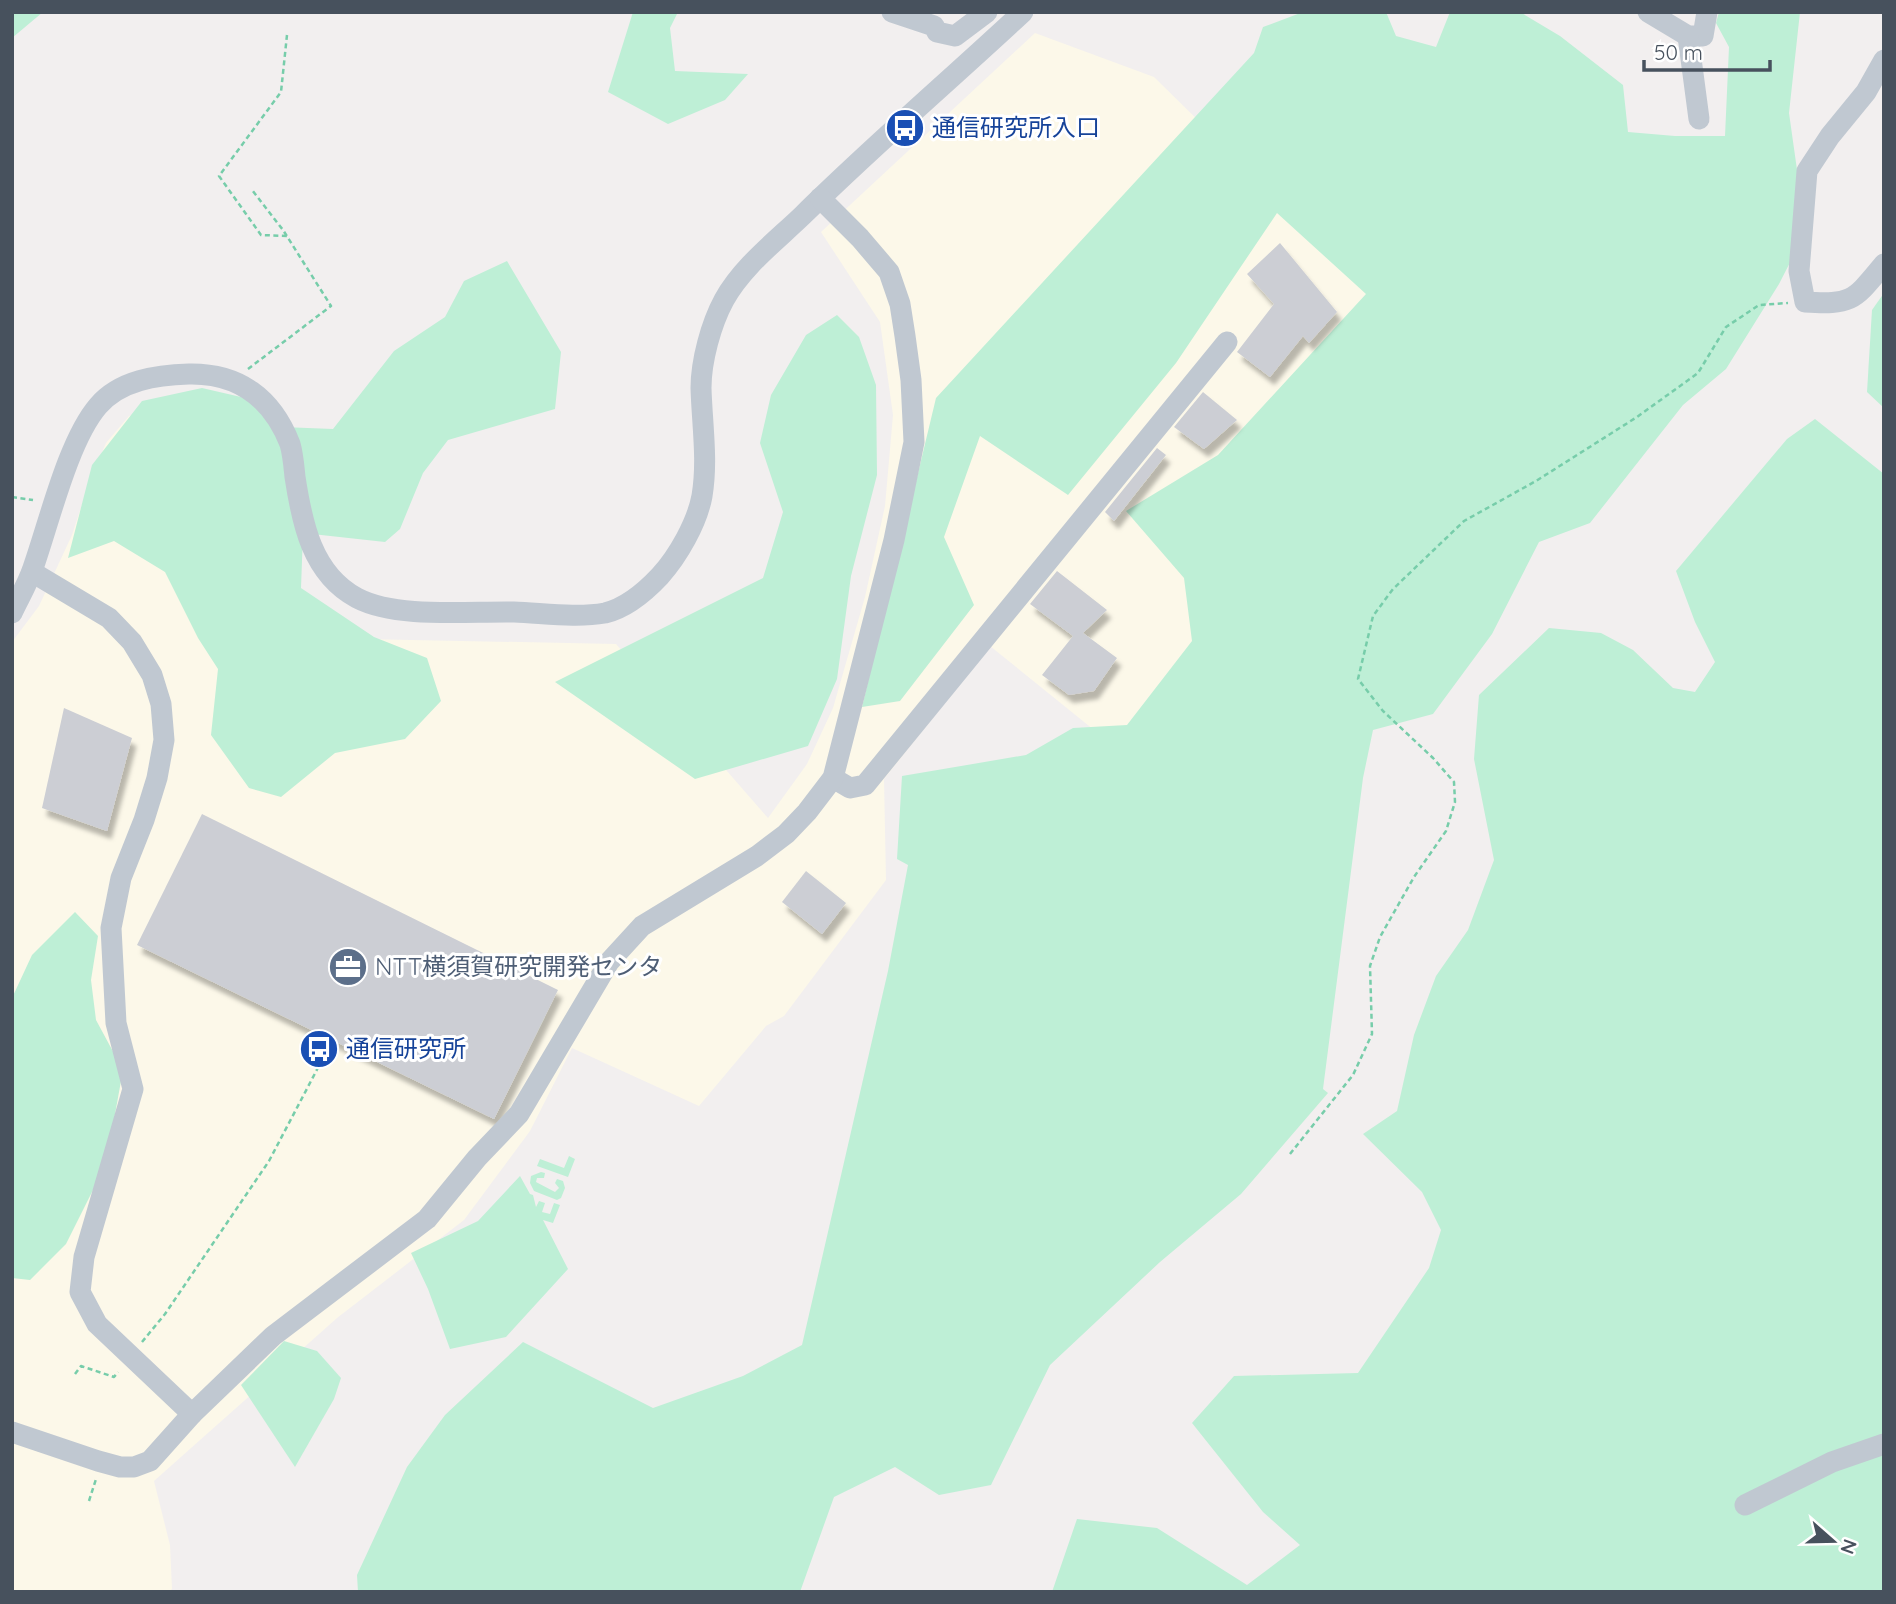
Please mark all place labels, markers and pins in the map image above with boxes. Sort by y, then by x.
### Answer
bus stop icon: 通信研究所入口 [884,107,926,149]
place label: 通信研究所入口 [932,112,1100,142]
office icon: NTT横須賀研究開発センタ [327,946,369,988]
place label: NTT横須賀研究開発センタ [375,951,662,981]
bus stop icon: 通信研究所 [298,1028,340,1070]
place label: 通信研究所 [346,1033,466,1063]

